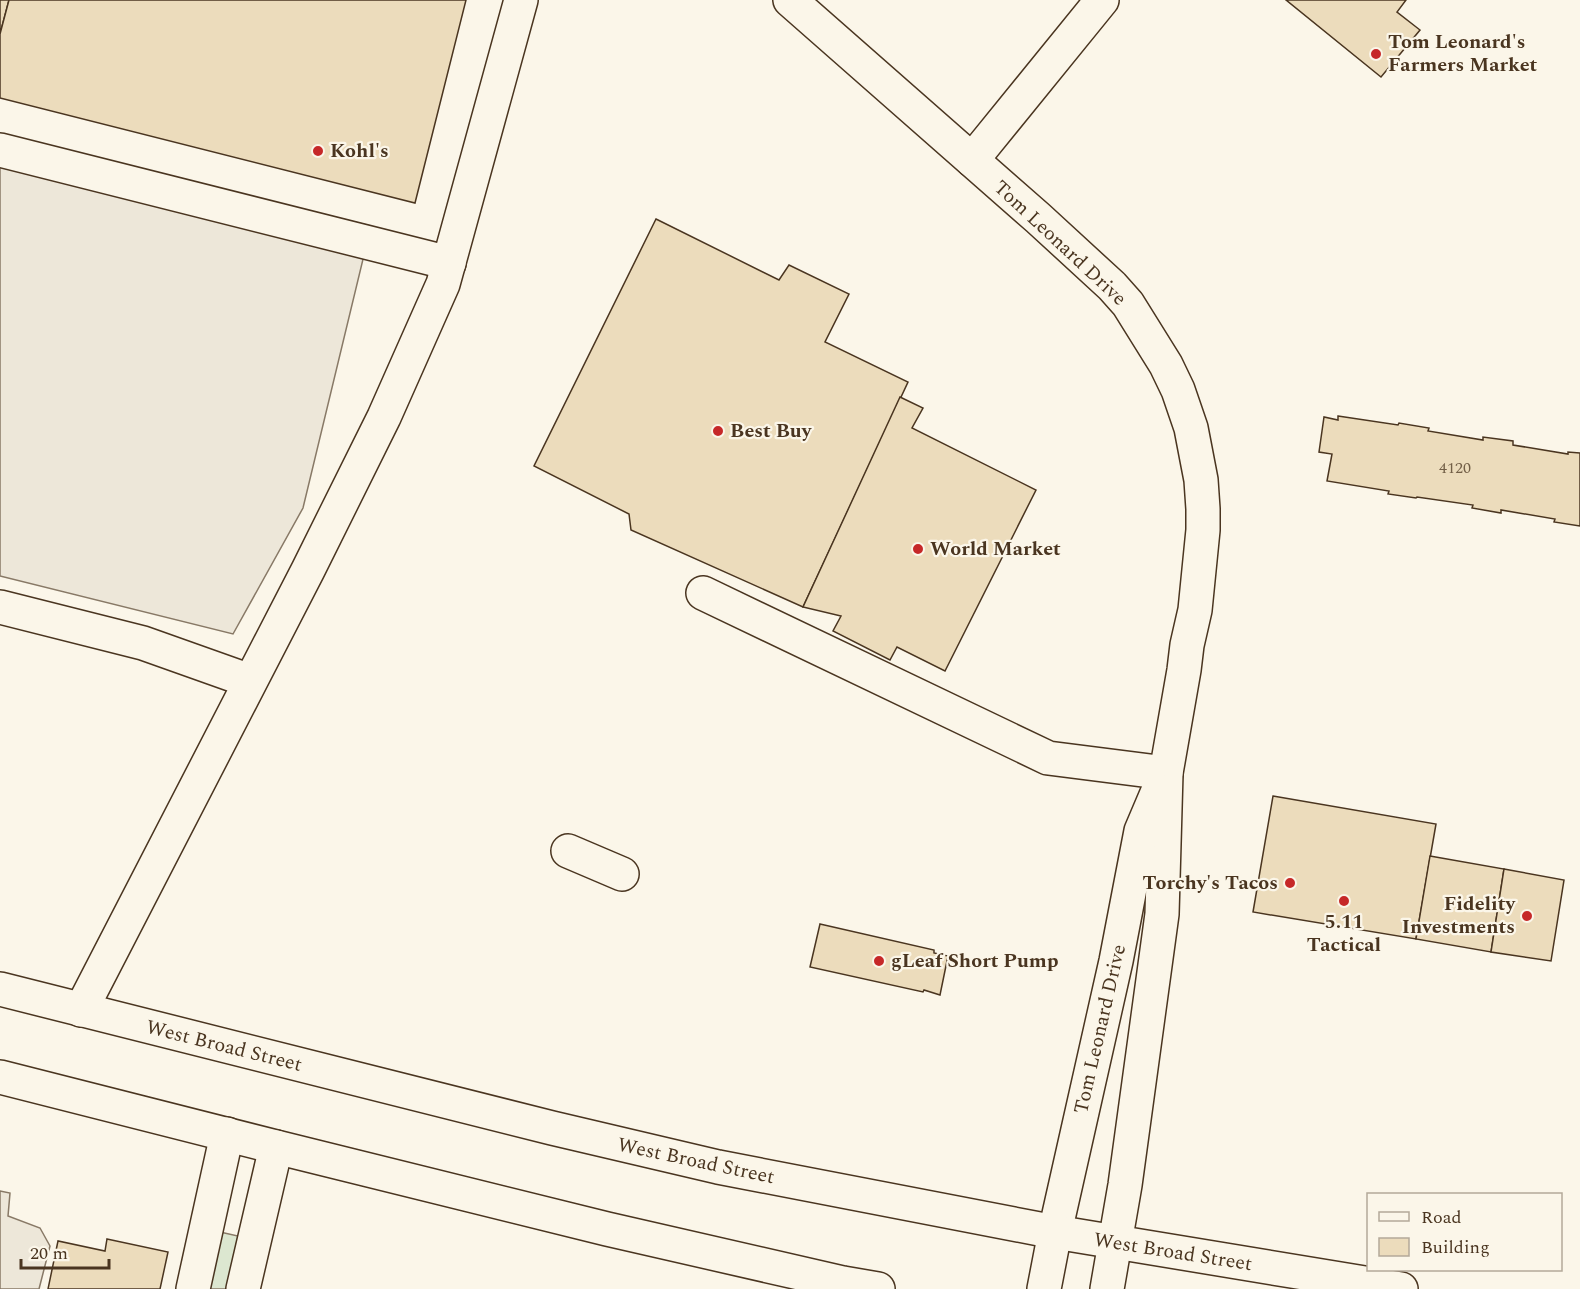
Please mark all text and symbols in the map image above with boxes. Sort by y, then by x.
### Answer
place label: Tom Leonard's Farmers Market [1388,27,1538,80]
marker: Tom Leonard's Farmers Market [1369,47,1383,61]
place label: Kohl's [330,136,389,166]
marker: Kohl's [311,144,325,158]
street label: Tom Leonard Drive [986,173,1134,313]
place label: Best Buy [730,416,813,446]
marker: Best Buy [711,424,725,438]
house number: 4120 [1439,456,1471,480]
place label: World Market [930,534,1061,564]
marker: World Market [911,542,925,556]
place label: Torchy's Tacos [1143,868,1278,898]
marker: Torchy's Tacos [1283,876,1297,890]
place label: Fidelity Investments [1402,889,1516,942]
marker: 5.11 Tactical [1337,894,1351,908]
place label: 5.11 Tactical [1307,907,1381,960]
marker: Fidelity Investments [1520,909,1534,923]
street label: Tom Leonard Drive [1066,941,1134,1117]
place label: gLeaf Short Pump [891,946,1059,976]
marker: gLeaf Short Pump [872,954,886,968]
street label: West Broad Street [143,1012,305,1080]
street label: West Broad Street [615,1130,777,1192]
legend [1367,1193,1562,1271]
text: Road [1421,1204,1462,1231]
street label: West Broad Street [1092,1225,1254,1279]
scale bar [21,1232,110,1270]
text: Building [1421,1234,1490,1261]
text: 20 m [30,1240,68,1267]

